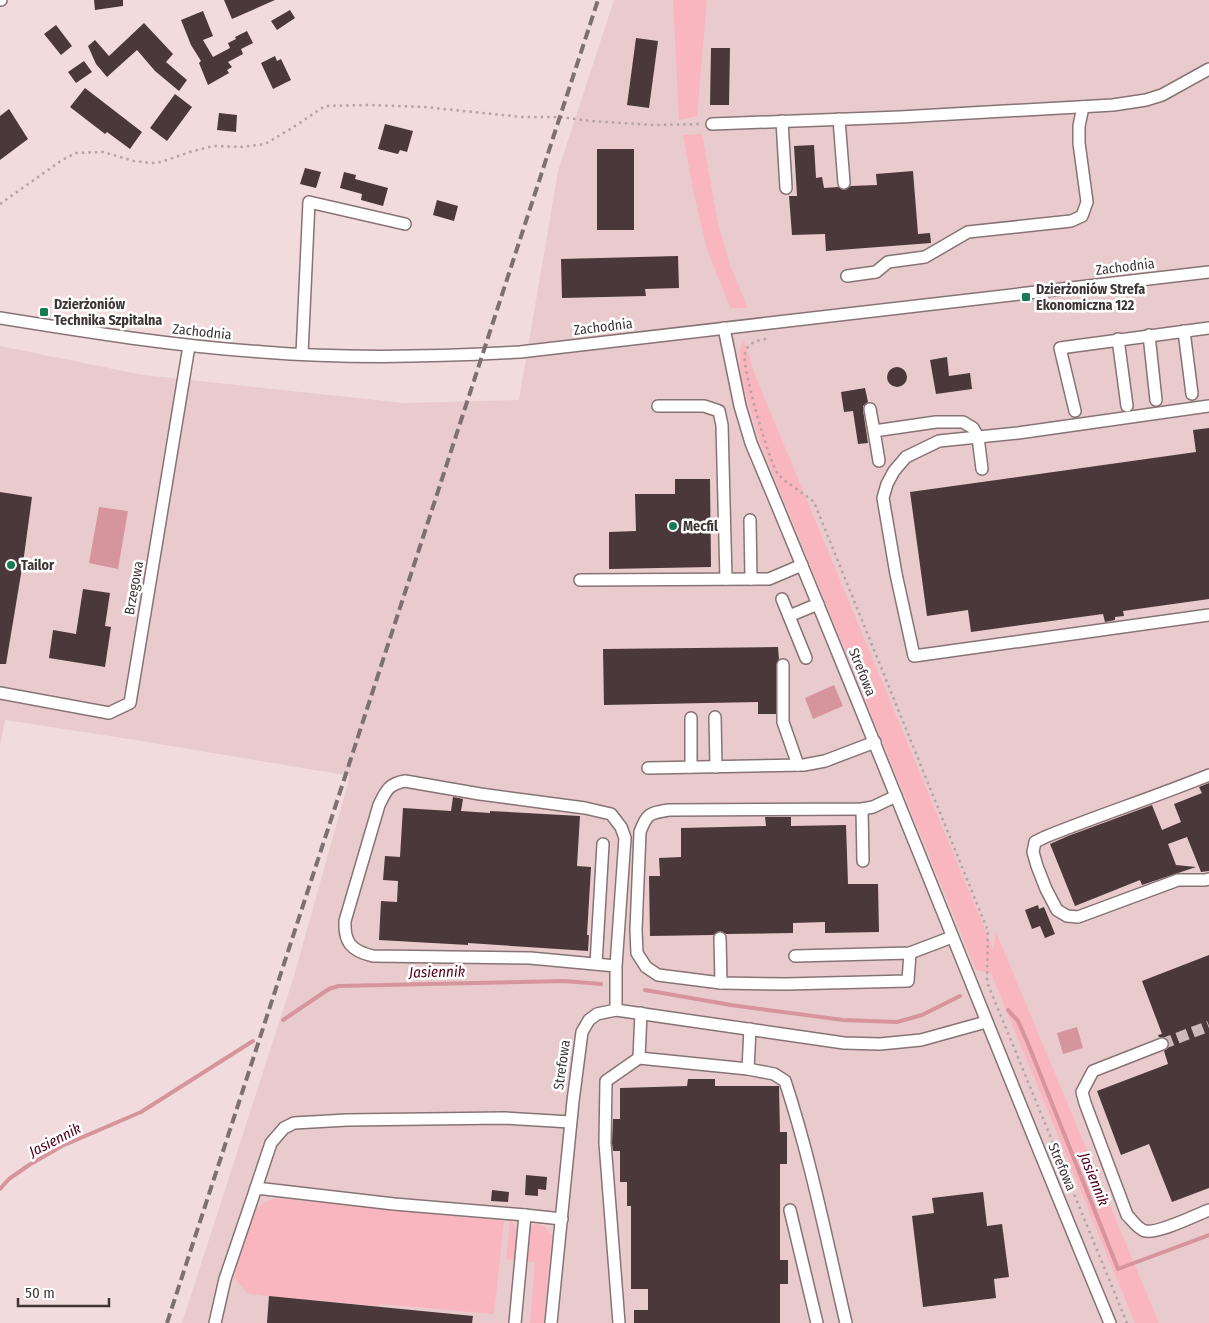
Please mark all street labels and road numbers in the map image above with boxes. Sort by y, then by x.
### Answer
street label: Zachodnia [1095,255,1156,279]
street label: Zachodnia [573,315,634,339]
street label: Zachodnia [172,320,232,344]
street label: Brzegowa [121,560,147,616]
street label: Strefowa [845,645,879,699]
street label: Strefowa [550,1039,574,1091]
street label: Strefowa [1044,1141,1080,1194]

